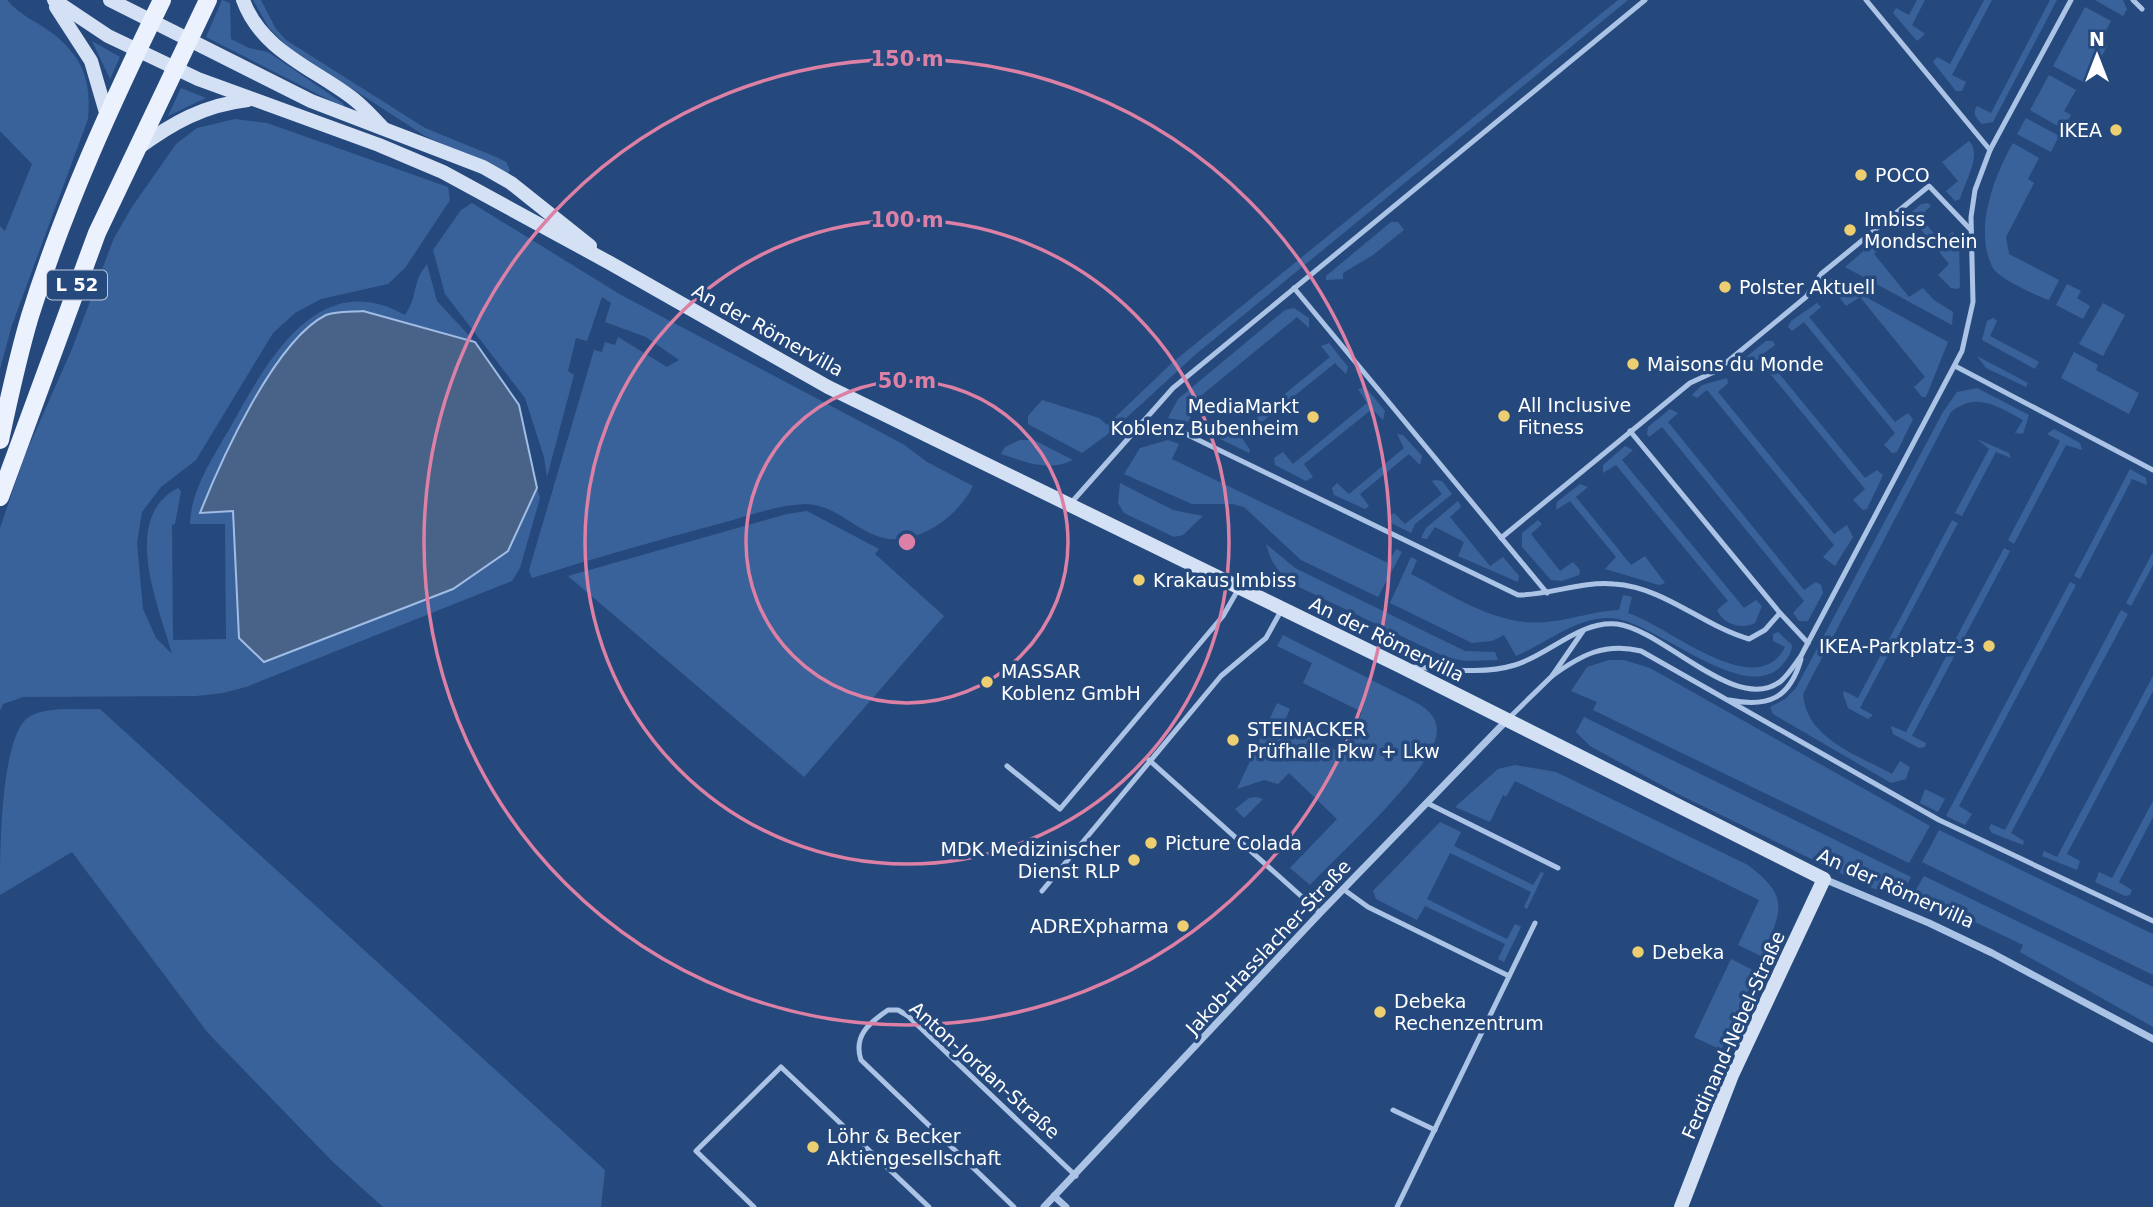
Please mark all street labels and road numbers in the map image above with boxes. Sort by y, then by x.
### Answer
road number: L 52 [47,270,107,300]
street label: An der Römervilla [689,279,847,381]
street label: An der Römervilla [1306,592,1468,686]
street label: An der Römervilla [1814,844,1978,932]
street label: Jakob-Hasslacher-Straße [1180,855,1355,1040]
street label: Ferdinand-Nebel-Straße [1677,928,1789,1142]
street label: Anton-Jordan-Straße [906,997,1064,1143]

